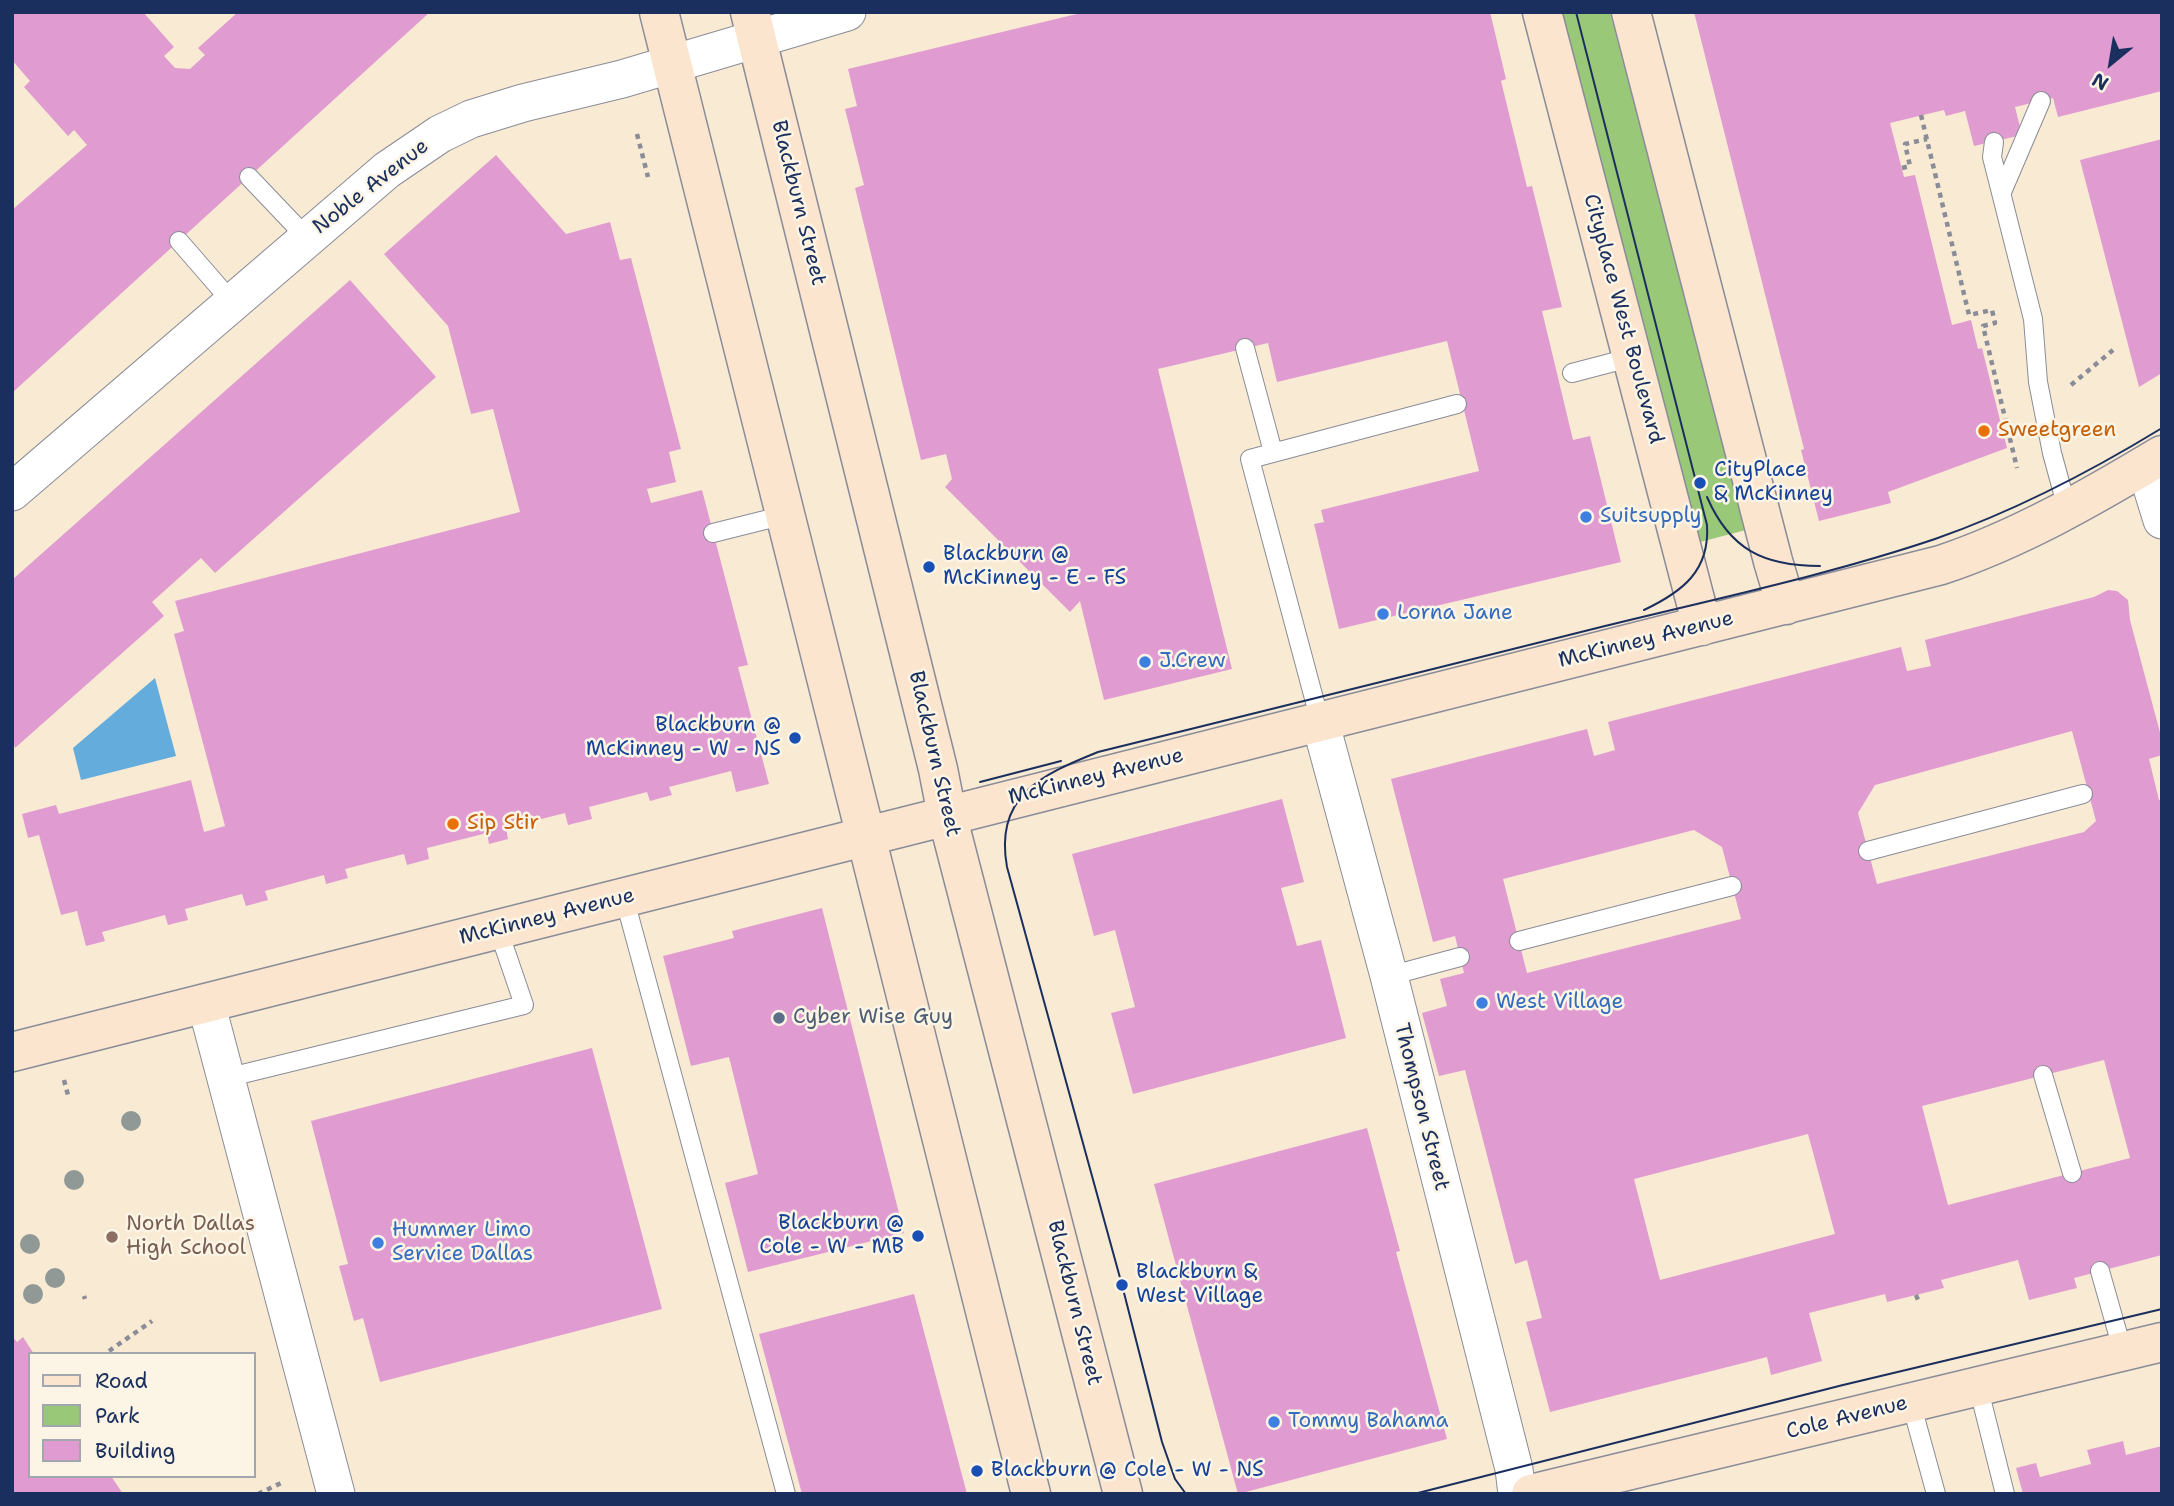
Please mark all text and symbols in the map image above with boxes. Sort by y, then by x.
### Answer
north arrow [2076,28,2146,98]
text: N [2087,67,2113,96]
street label: Blackburn Street [765,118,831,288]
street label: Noble Avenue [308,134,434,240]
street label: Cityplace West Boulevard [1577,191,1669,447]
place label: Sweetgreen [1998,418,2116,444]
marker: Sweetgreen [1976,423,1992,439]
place label: CityPlace & McKinney [1714,458,1833,508]
marker: CityPlace & McKinney [1692,475,1708,491]
place label: Suitsupply [1600,504,1702,530]
marker: Suitsupply [1578,509,1594,525]
place label: Blackburn @ McKinney - E - FS [943,542,1126,592]
marker: Blackburn @ McKinney - E - FS [921,559,937,575]
place label: Lorna Jane [1397,601,1513,627]
marker: Lorna Jane [1375,606,1391,622]
street label: McKinney Avenue [1556,606,1736,674]
place label: J.Crew [1159,649,1226,675]
marker: J.Crew [1137,654,1153,670]
street label: Blackburn Street [903,669,965,839]
place label: Blackburn @ McKinney - W - NS [586,713,781,763]
marker: Blackburn @ McKinney - W - NS [787,730,803,746]
street label: McKinney Avenue [1006,743,1186,811]
place label: Sip Stir [467,811,539,837]
marker: Sip Stir [445,816,461,832]
street label: McKinney Avenue [457,883,637,951]
place label: West Village [1496,990,1623,1016]
marker: West Village [1474,995,1490,1011]
place label: Cyber Wise Guy [793,1005,953,1031]
marker: Cyber Wise Guy [771,1010,787,1026]
street label: Thompson Street [1388,1021,1454,1193]
place label: Blackburn @ Cole - W - MB [759,1211,904,1261]
place label: North Dallas High School [126,1212,255,1262]
place label: Hummer Limo Service Dallas [392,1218,533,1268]
street label: Blackburn Street [1041,1218,1107,1388]
marker: Blackburn @ Cole - W - MB [910,1228,926,1244]
marker: North Dallas High School [104,1229,120,1245]
marker: Hummer Limo Service Dallas [370,1235,386,1251]
place label: Blackburn & West Village [1136,1260,1263,1310]
marker: Blackburn & West Village [1114,1277,1130,1293]
legend [28,1352,256,1478]
text: Road [95,1367,148,1395]
street label: Cole Avenue [1784,1391,1910,1445]
text: Park [95,1402,140,1430]
place label: Tommy Bahama [1288,1409,1449,1435]
marker: Tommy Bahama [1266,1414,1282,1430]
text: Building [95,1437,175,1465]
place label: Blackburn @ Cole - W - NS [991,1458,1264,1484]
marker: Blackburn @ Cole - W - NS [969,1463,985,1479]

